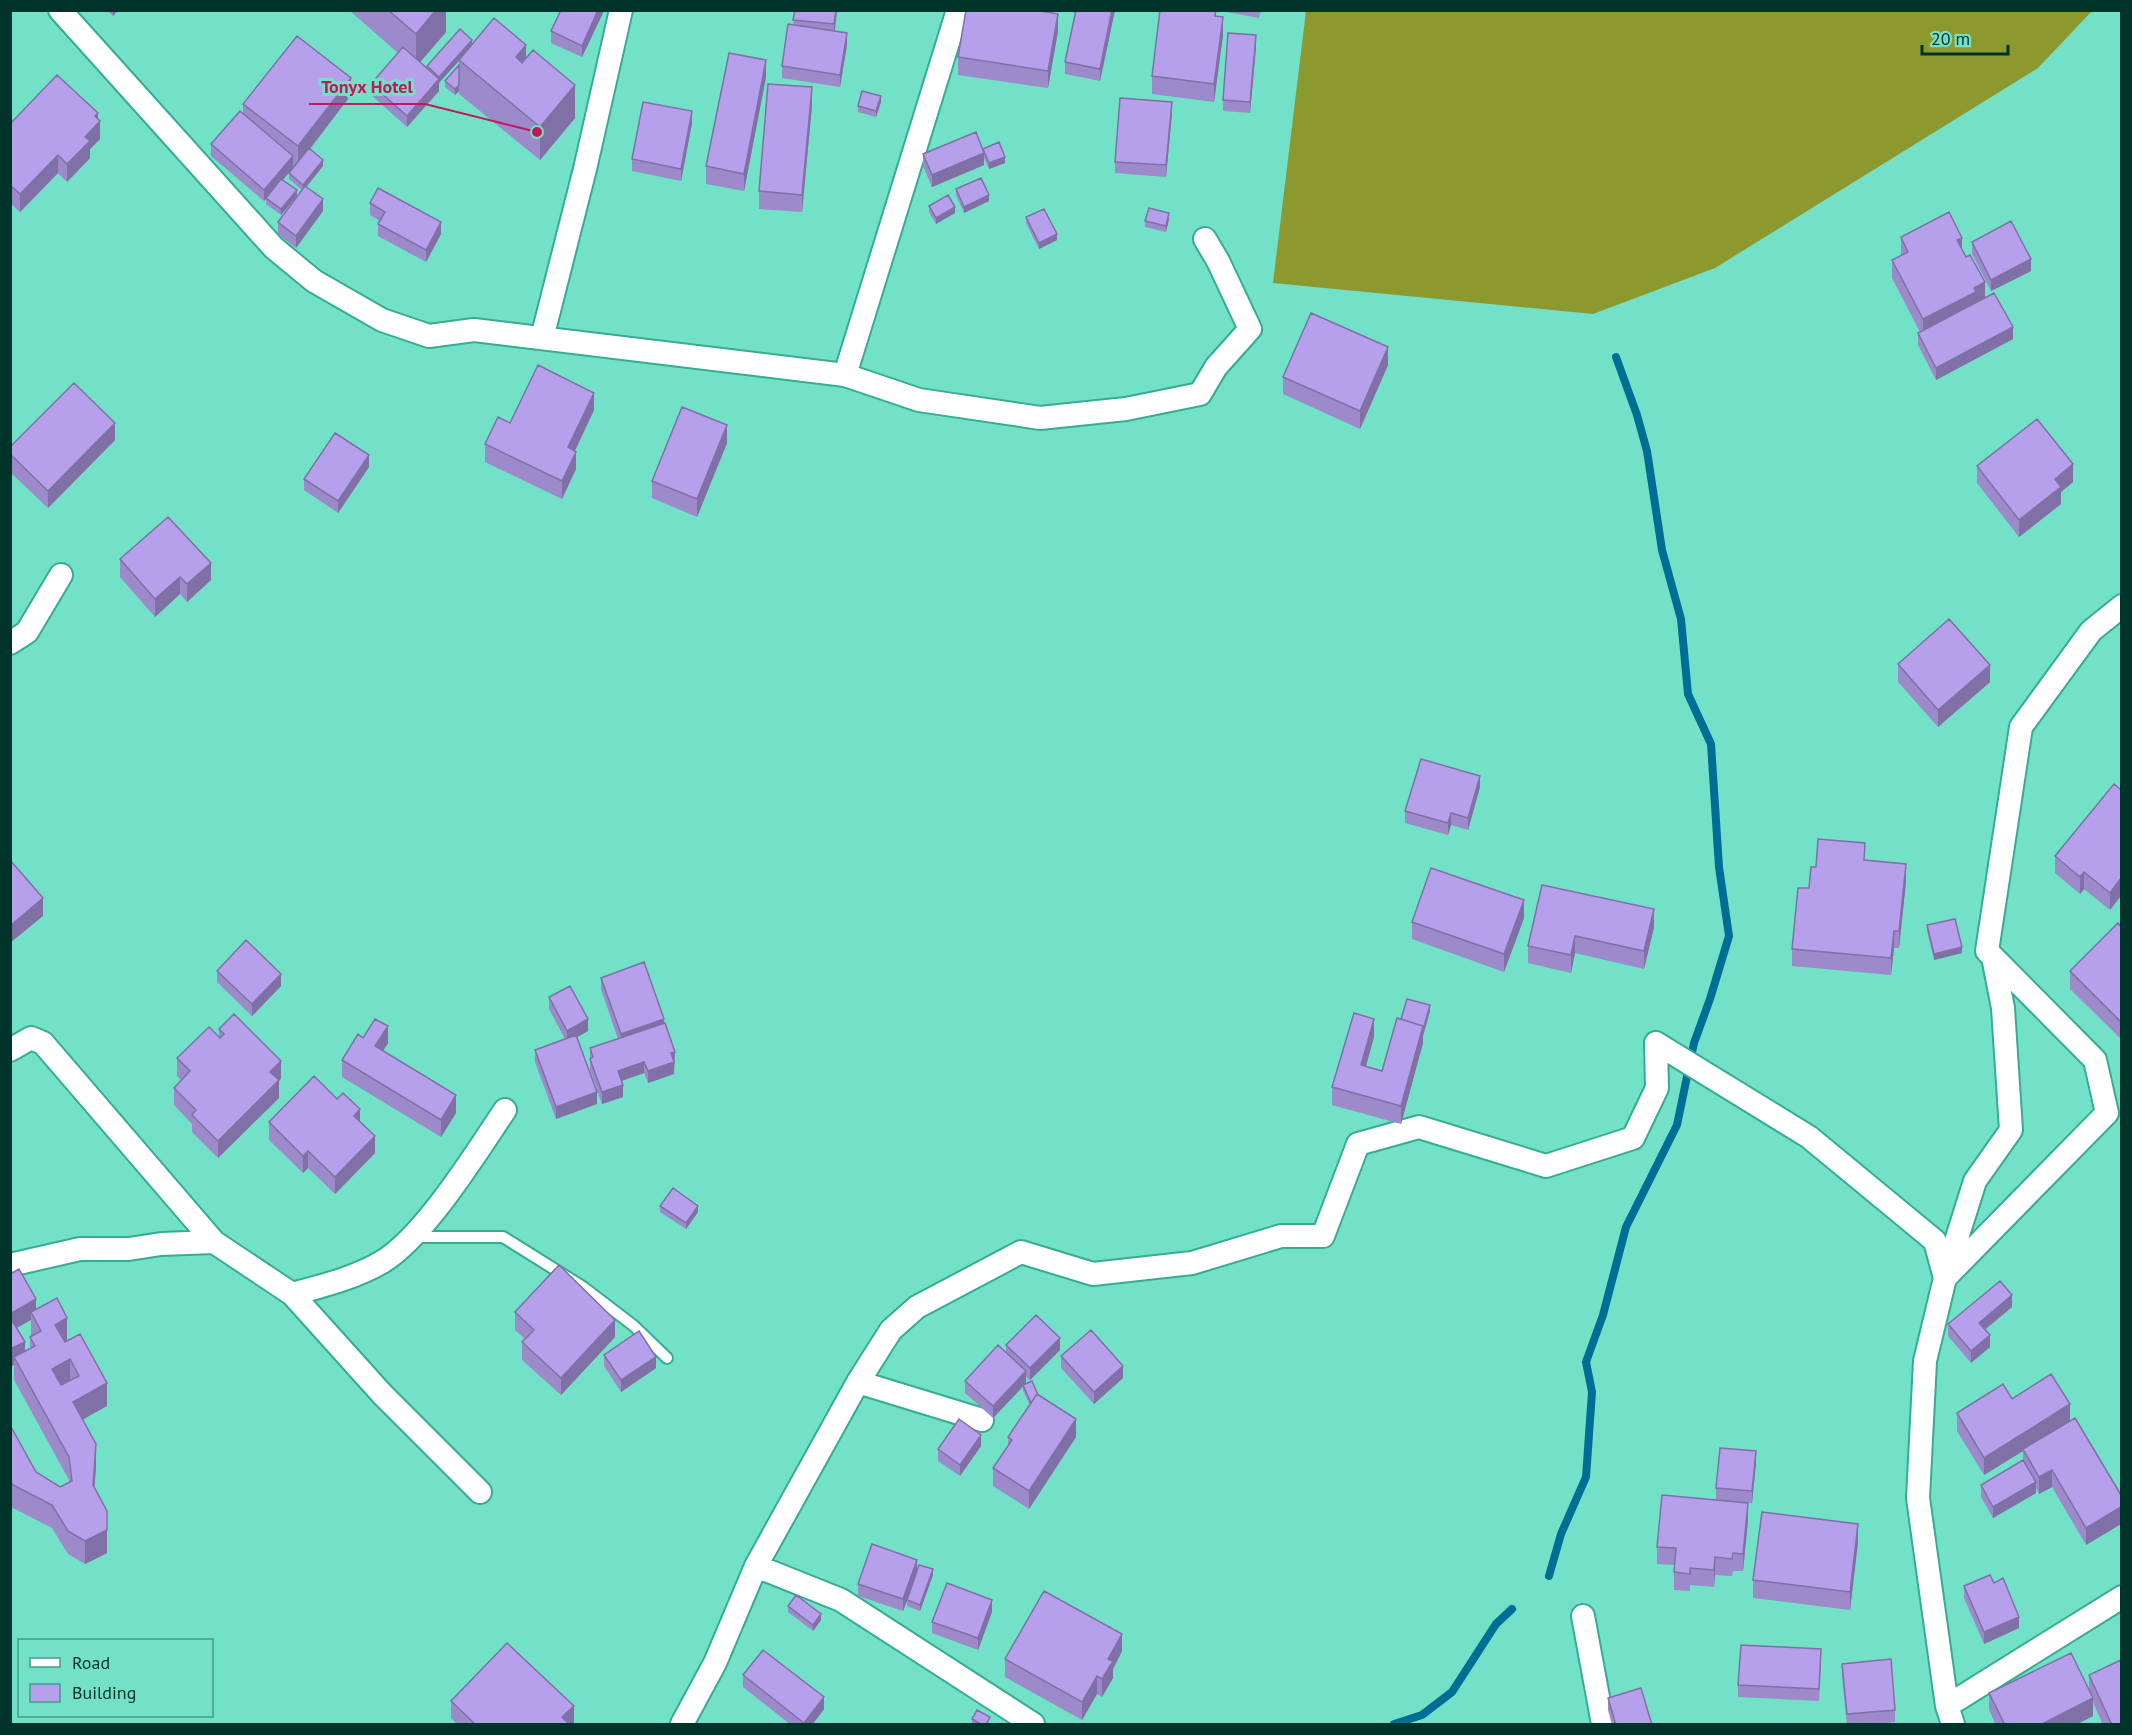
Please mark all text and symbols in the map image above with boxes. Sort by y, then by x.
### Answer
scale bar [1922,18,2008,56]
text: 20 m [1931,27,1970,50]
callout: Tonyx Hotel [309,68,425,104]
text: Tonyx Hotel [321,75,414,98]
legend [18,1639,213,1717]
text: Road [72,1651,110,1674]
text: Building [72,1681,136,1704]

